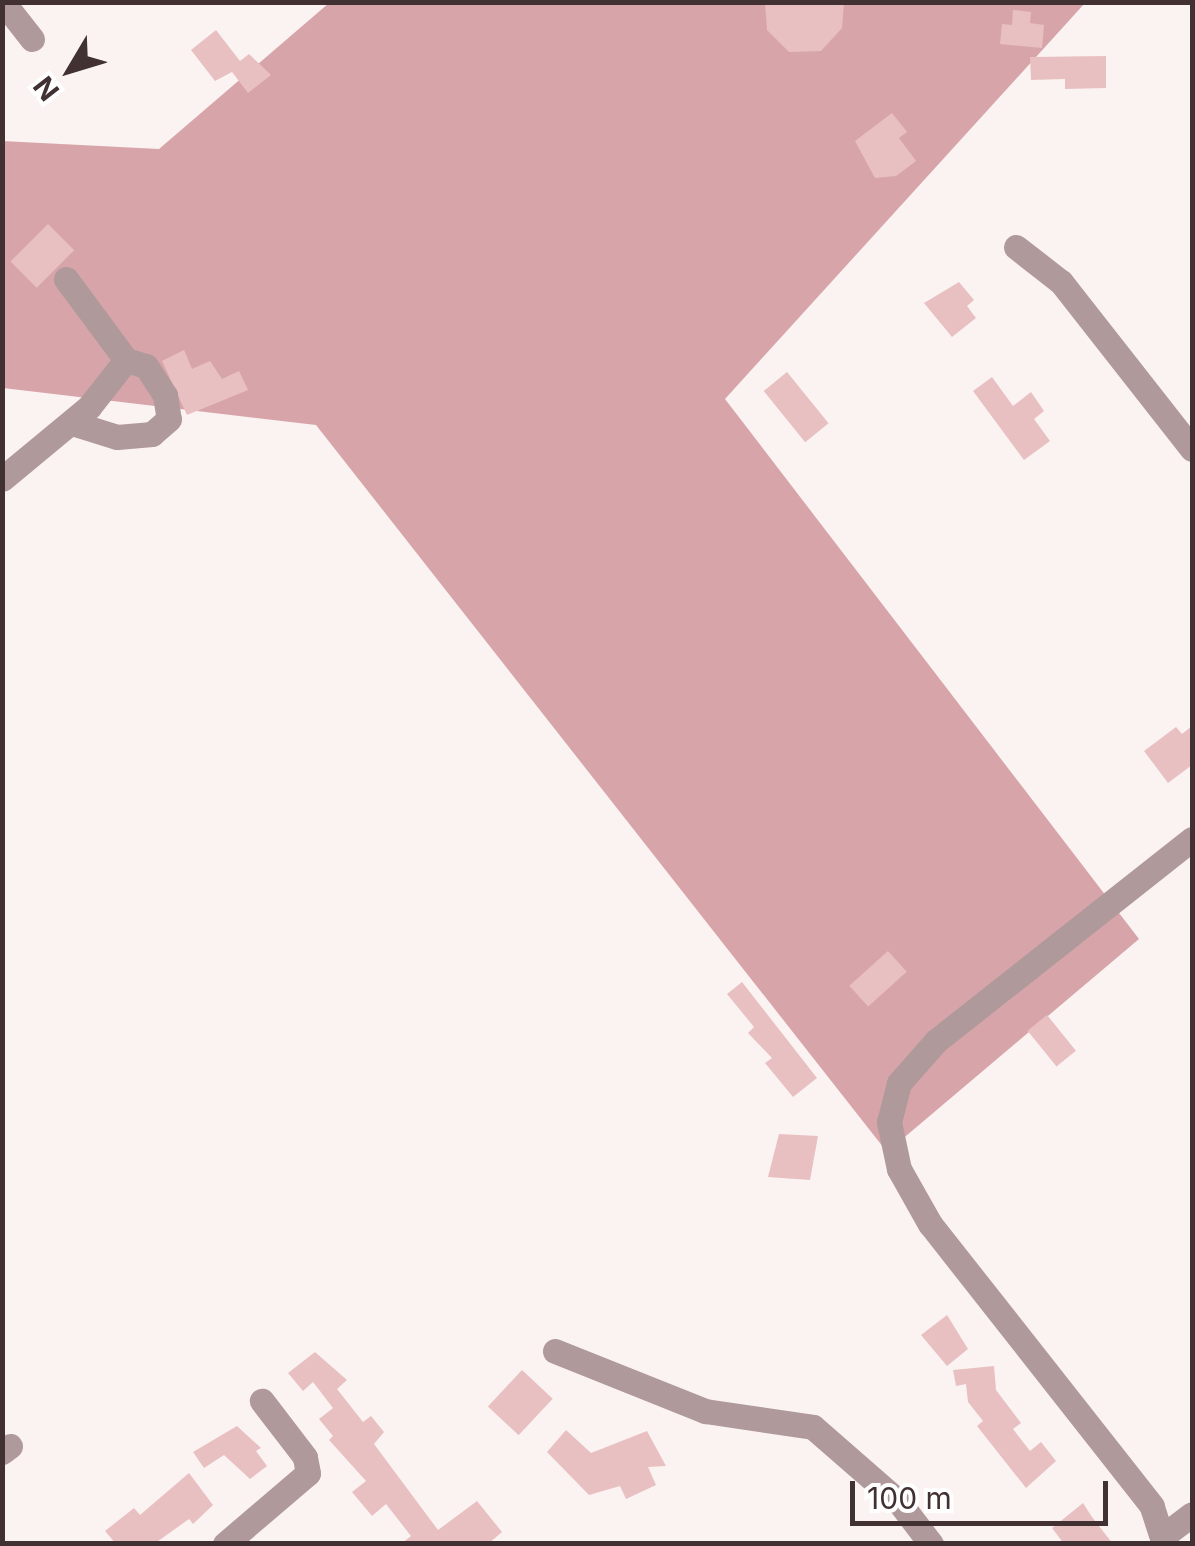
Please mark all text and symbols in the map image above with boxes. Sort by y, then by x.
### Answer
north arrow [20,20,120,120]
text: N [26,70,66,107]
scale bar [855,1461,1112,1523]
text: 100 m [867,1480,952,1516]

